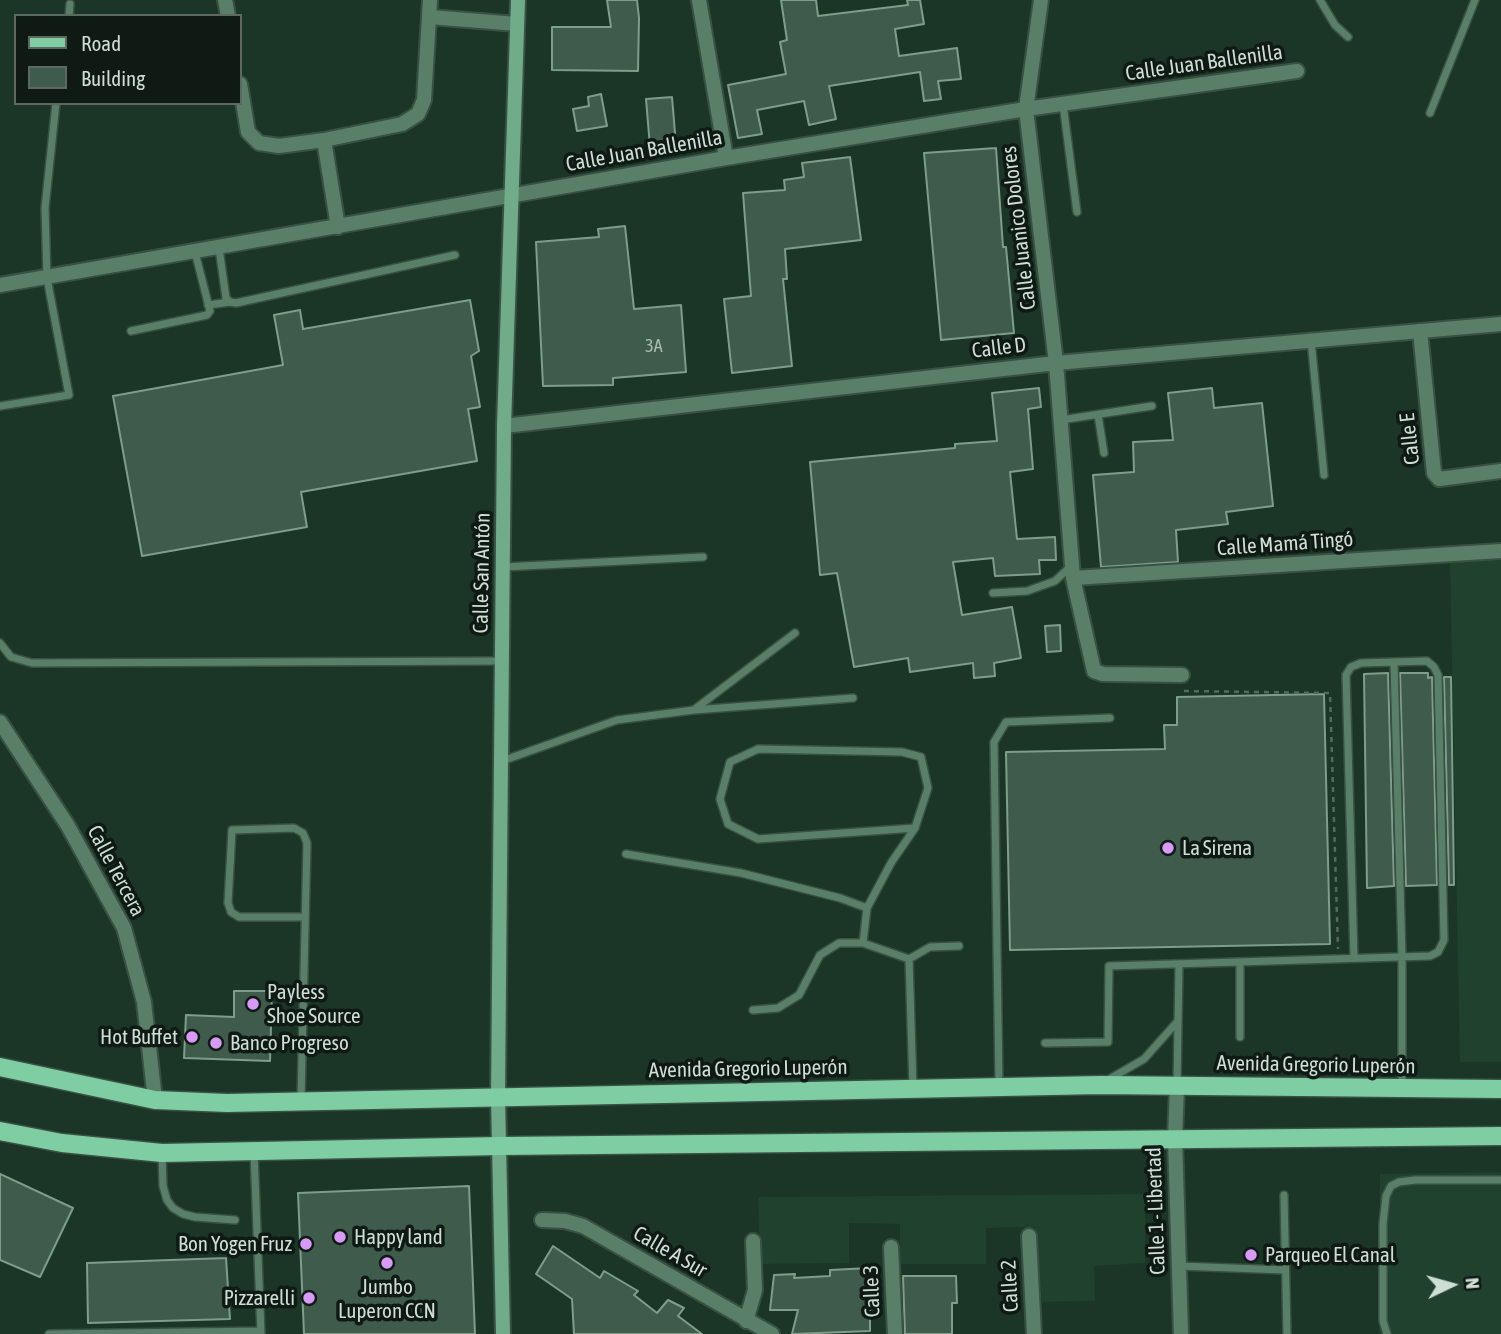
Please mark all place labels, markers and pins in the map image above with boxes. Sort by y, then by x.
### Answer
place label: La Sirena [1182,835,1252,861]
marker: La Sirena [1160,840,1176,856]
place label: Payless Shoe Source [267,979,361,1029]
marker: Payless Shoe Source [245,996,261,1012]
place label: Hot Buffet [100,1024,178,1050]
marker: Hot Buffet [184,1029,200,1045]
place label: Banco Progreso [230,1030,349,1056]
marker: Banco Progreso [208,1035,224,1051]
place label: Happy land [354,1224,443,1250]
marker: Happy land [332,1229,348,1245]
place label: Bon Yogen Fruz [178,1231,292,1257]
marker: Bon Yogen Fruz [298,1236,314,1252]
place label: Parqueo El Canal [1265,1242,1395,1268]
marker: Parqueo El Canal [1243,1247,1259,1263]
marker: Jumbo Luperon CCN [379,1255,395,1271]
place label: Jumbo Luperon CCN [338,1274,436,1324]
place label: Pizzarelli [224,1285,295,1311]
marker: Pizzarelli [301,1290,317,1306]

